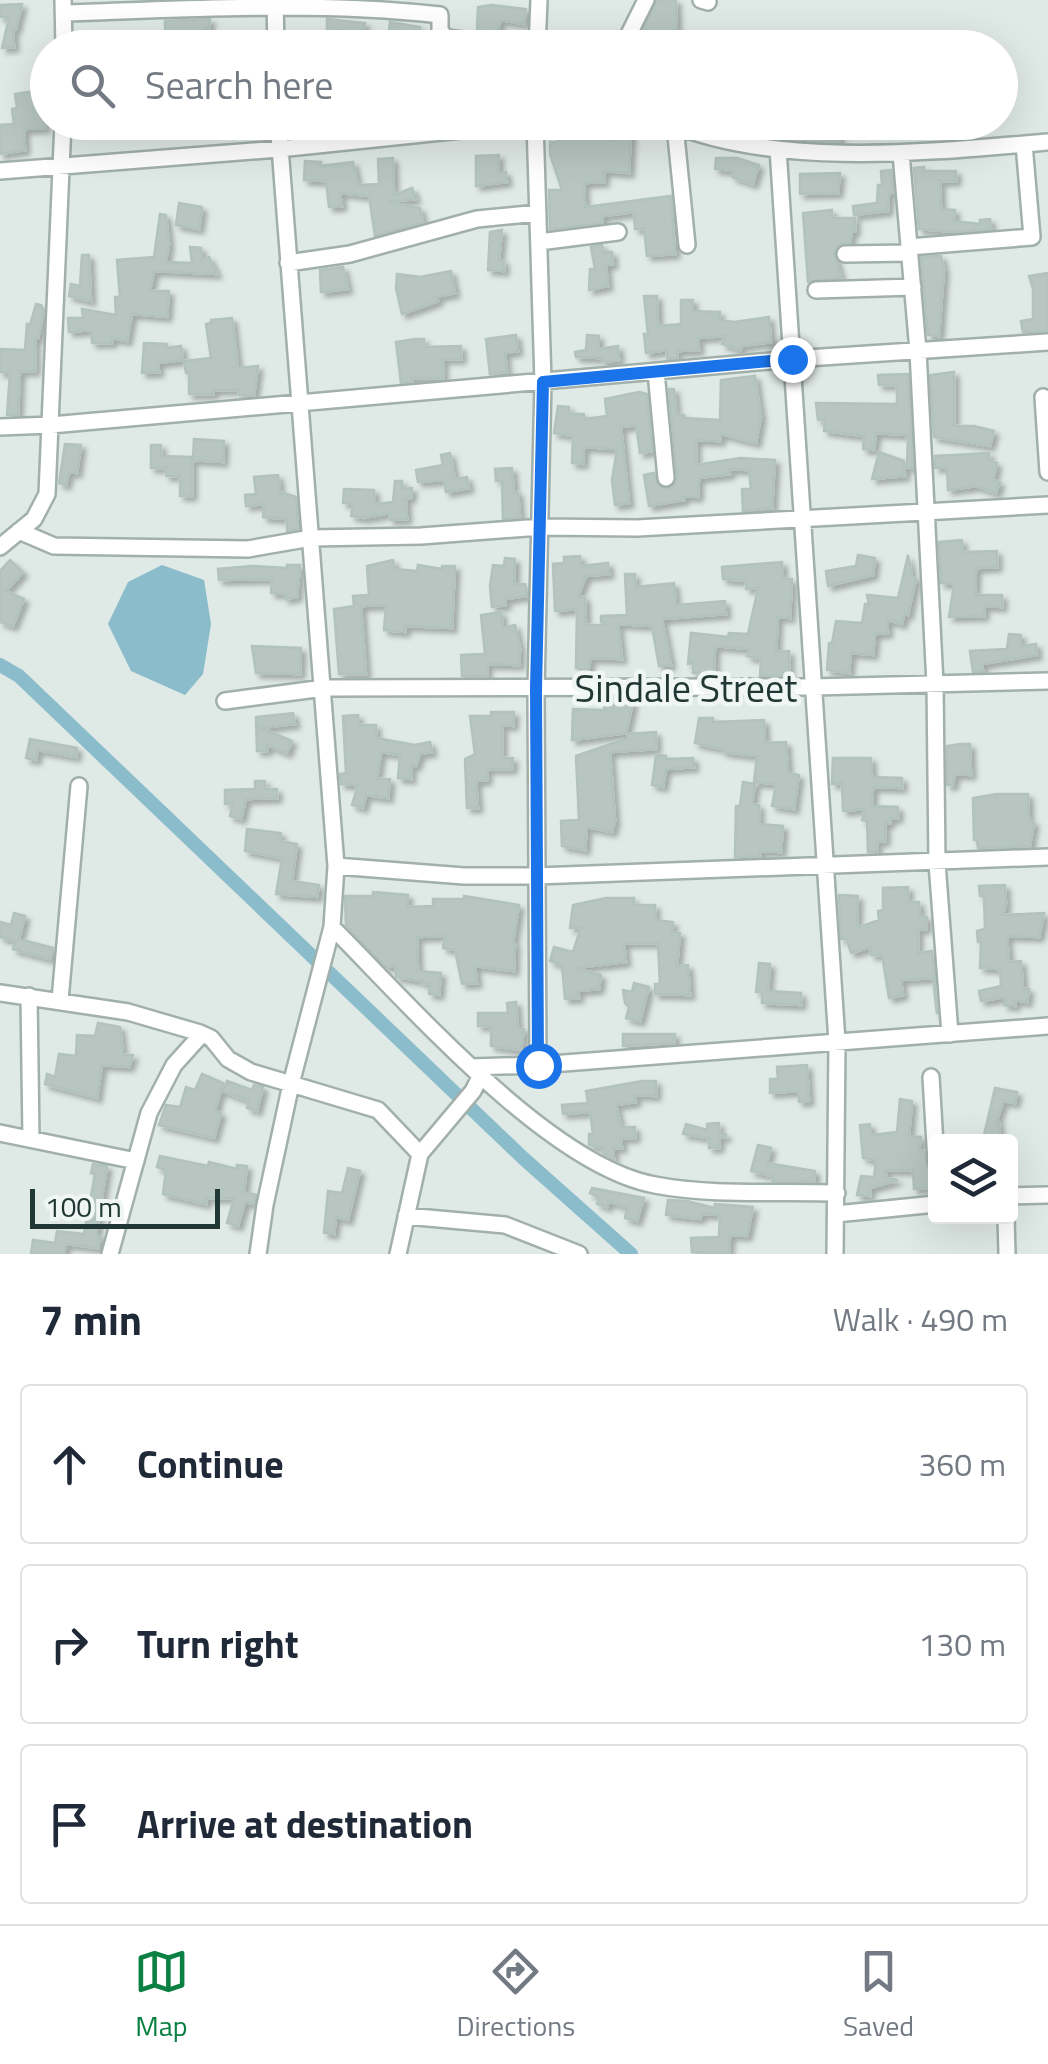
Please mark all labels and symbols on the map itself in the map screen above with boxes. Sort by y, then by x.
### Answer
route end [770,337,816,383]
street label: Sindale Street [575,659,797,717]
route start [516,1043,562,1089]
scale bar [30,1184,220,1228]

